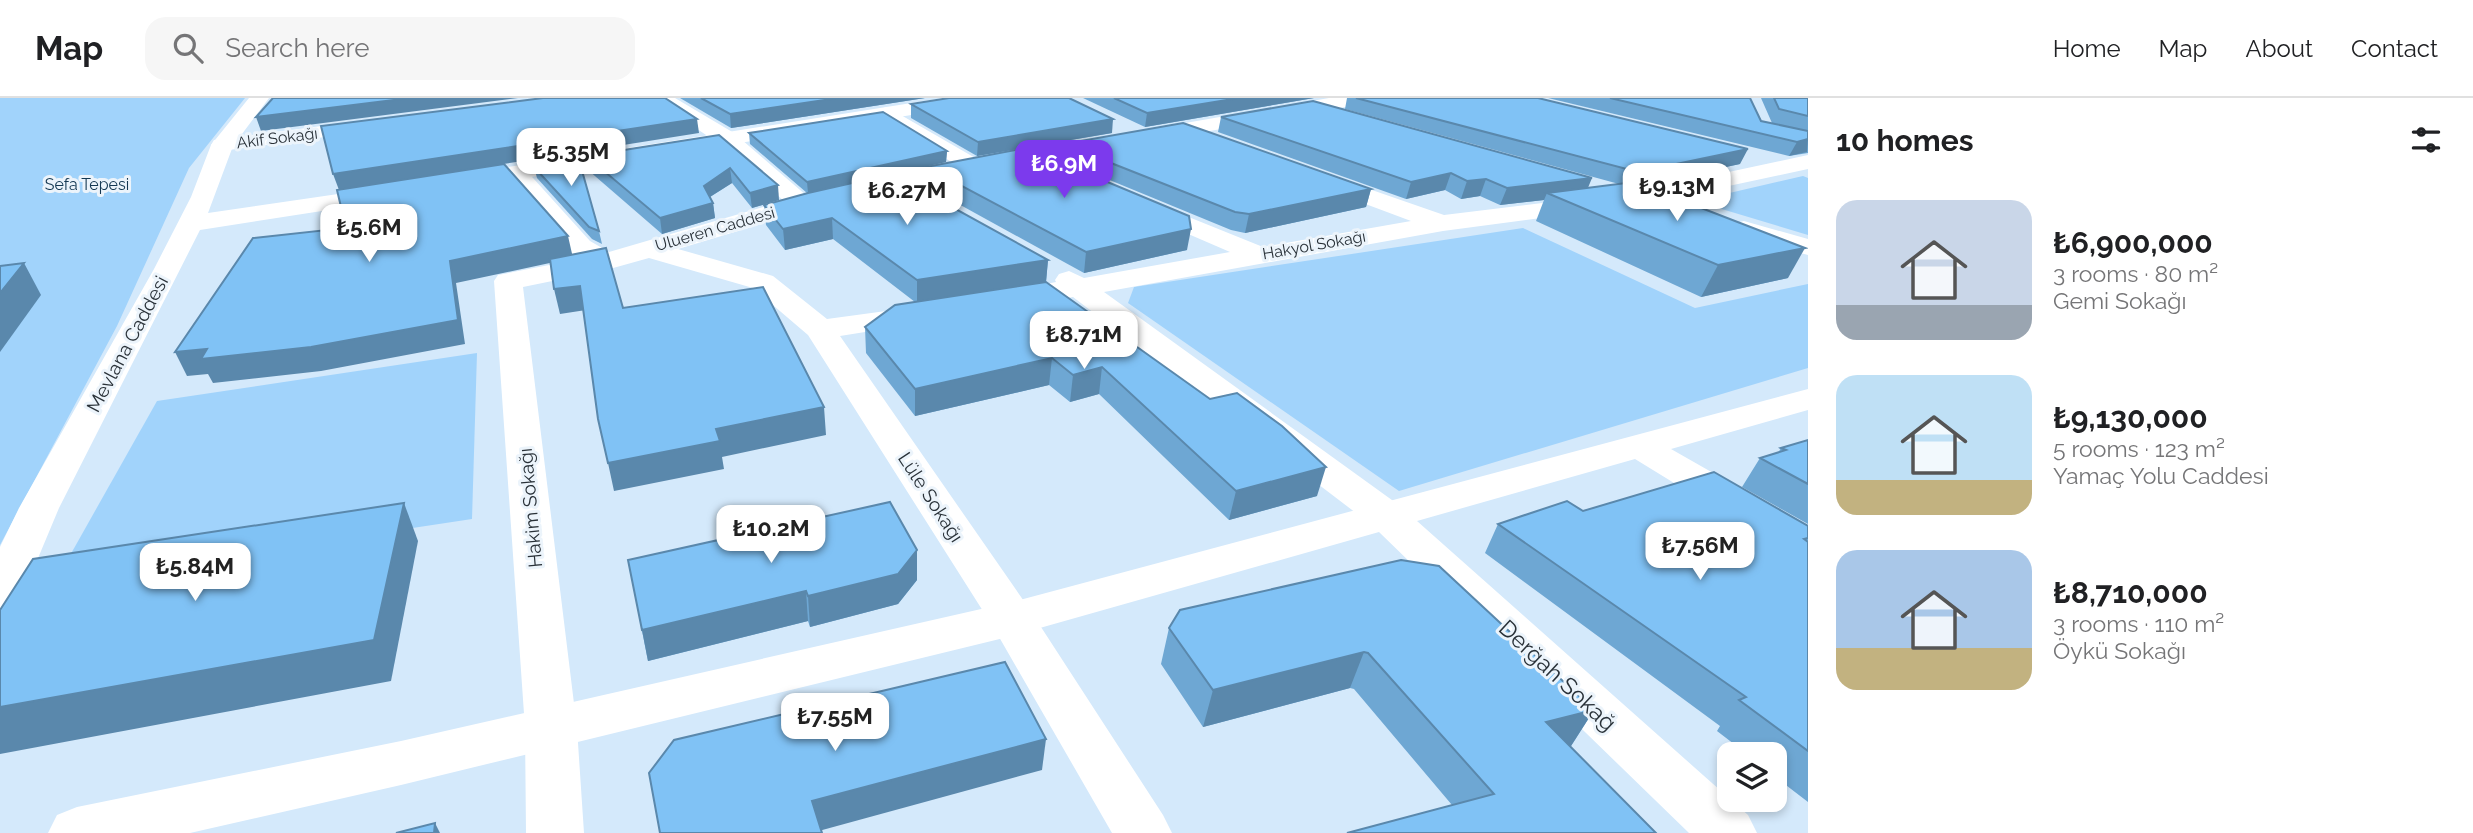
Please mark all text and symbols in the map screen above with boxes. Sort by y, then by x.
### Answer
search box [145,17,635,80]
text: Map [35,29,103,68]
icon: search [169,29,207,67]
text: Search here [225,33,370,63]
text: Home [2053,34,2121,63]
text: Map [2159,34,2207,63]
text: About [2245,34,2313,63]
text: Contact [2351,34,2438,63]
icon: filters [2407,121,2445,159]
text: 10 homes [1836,123,1973,158]
street label: Akif Sokağı [235,124,319,152]
pin: ₺5.35M [514,129,628,188]
text: ₺5.35M [532,137,610,164]
pin: ₺6.9M [1015,140,1113,200]
text: ₺6.9M [1031,149,1097,176]
pin: ₺9.13M [1620,164,1734,223]
pin: ₺6.27M [850,167,964,227]
text: ₺9.13M [1639,172,1715,199]
park label: Sefa Tepesi [45,175,129,194]
text: ₺6.27M [868,176,946,203]
street label: Ulueren Caddesi [653,203,777,255]
pin: ₺5.6M [320,204,418,264]
text: ₺5.6M [336,213,402,240]
text: ₺6,900,000 [2053,225,2213,260]
street label: Hakyol Sokağı [1261,227,1367,263]
icon: home [1892,228,1976,312]
text: 3 rooms · 80 m² [2053,260,2218,287]
street label: Mevlana Caddesi [82,272,172,416]
text: Gemi Sokağı [2053,287,2187,314]
pin: ₺8.71M [1027,312,1141,371]
text: ₺8.71M [1046,320,1122,347]
text: ₺9,130,000 [2053,400,2208,435]
icon: home [1892,403,1976,487]
text: 5 rooms · 123 m² [2053,435,2225,462]
street label: Hakim Sokağı [514,447,546,569]
street label: Lüle Sokağı [894,448,968,546]
text: Yamaç Yolu Caddesi [2053,462,2269,489]
pin: ₺10.2M [714,505,828,565]
text: ₺10.2M [732,514,810,541]
pin: ₺7.56M [1643,522,1757,582]
text: ₺7.56M [1661,531,1739,558]
pin: ₺5.84M [138,544,252,603]
text: ₺5.84M [156,552,234,579]
text: ₺8,710,000 [2053,575,2208,610]
icon: home [1892,578,1976,662]
text: 3 rooms · 110 m² [2053,610,2224,637]
street label: Derğah Sokağ [1494,614,1622,736]
text: Öykü Sokağı [2053,637,2186,664]
pin: ₺7.55M [778,694,892,753]
text: ₺7.55M [797,702,873,729]
map controls [1717,742,1787,812]
button: layers [1717,742,1787,812]

